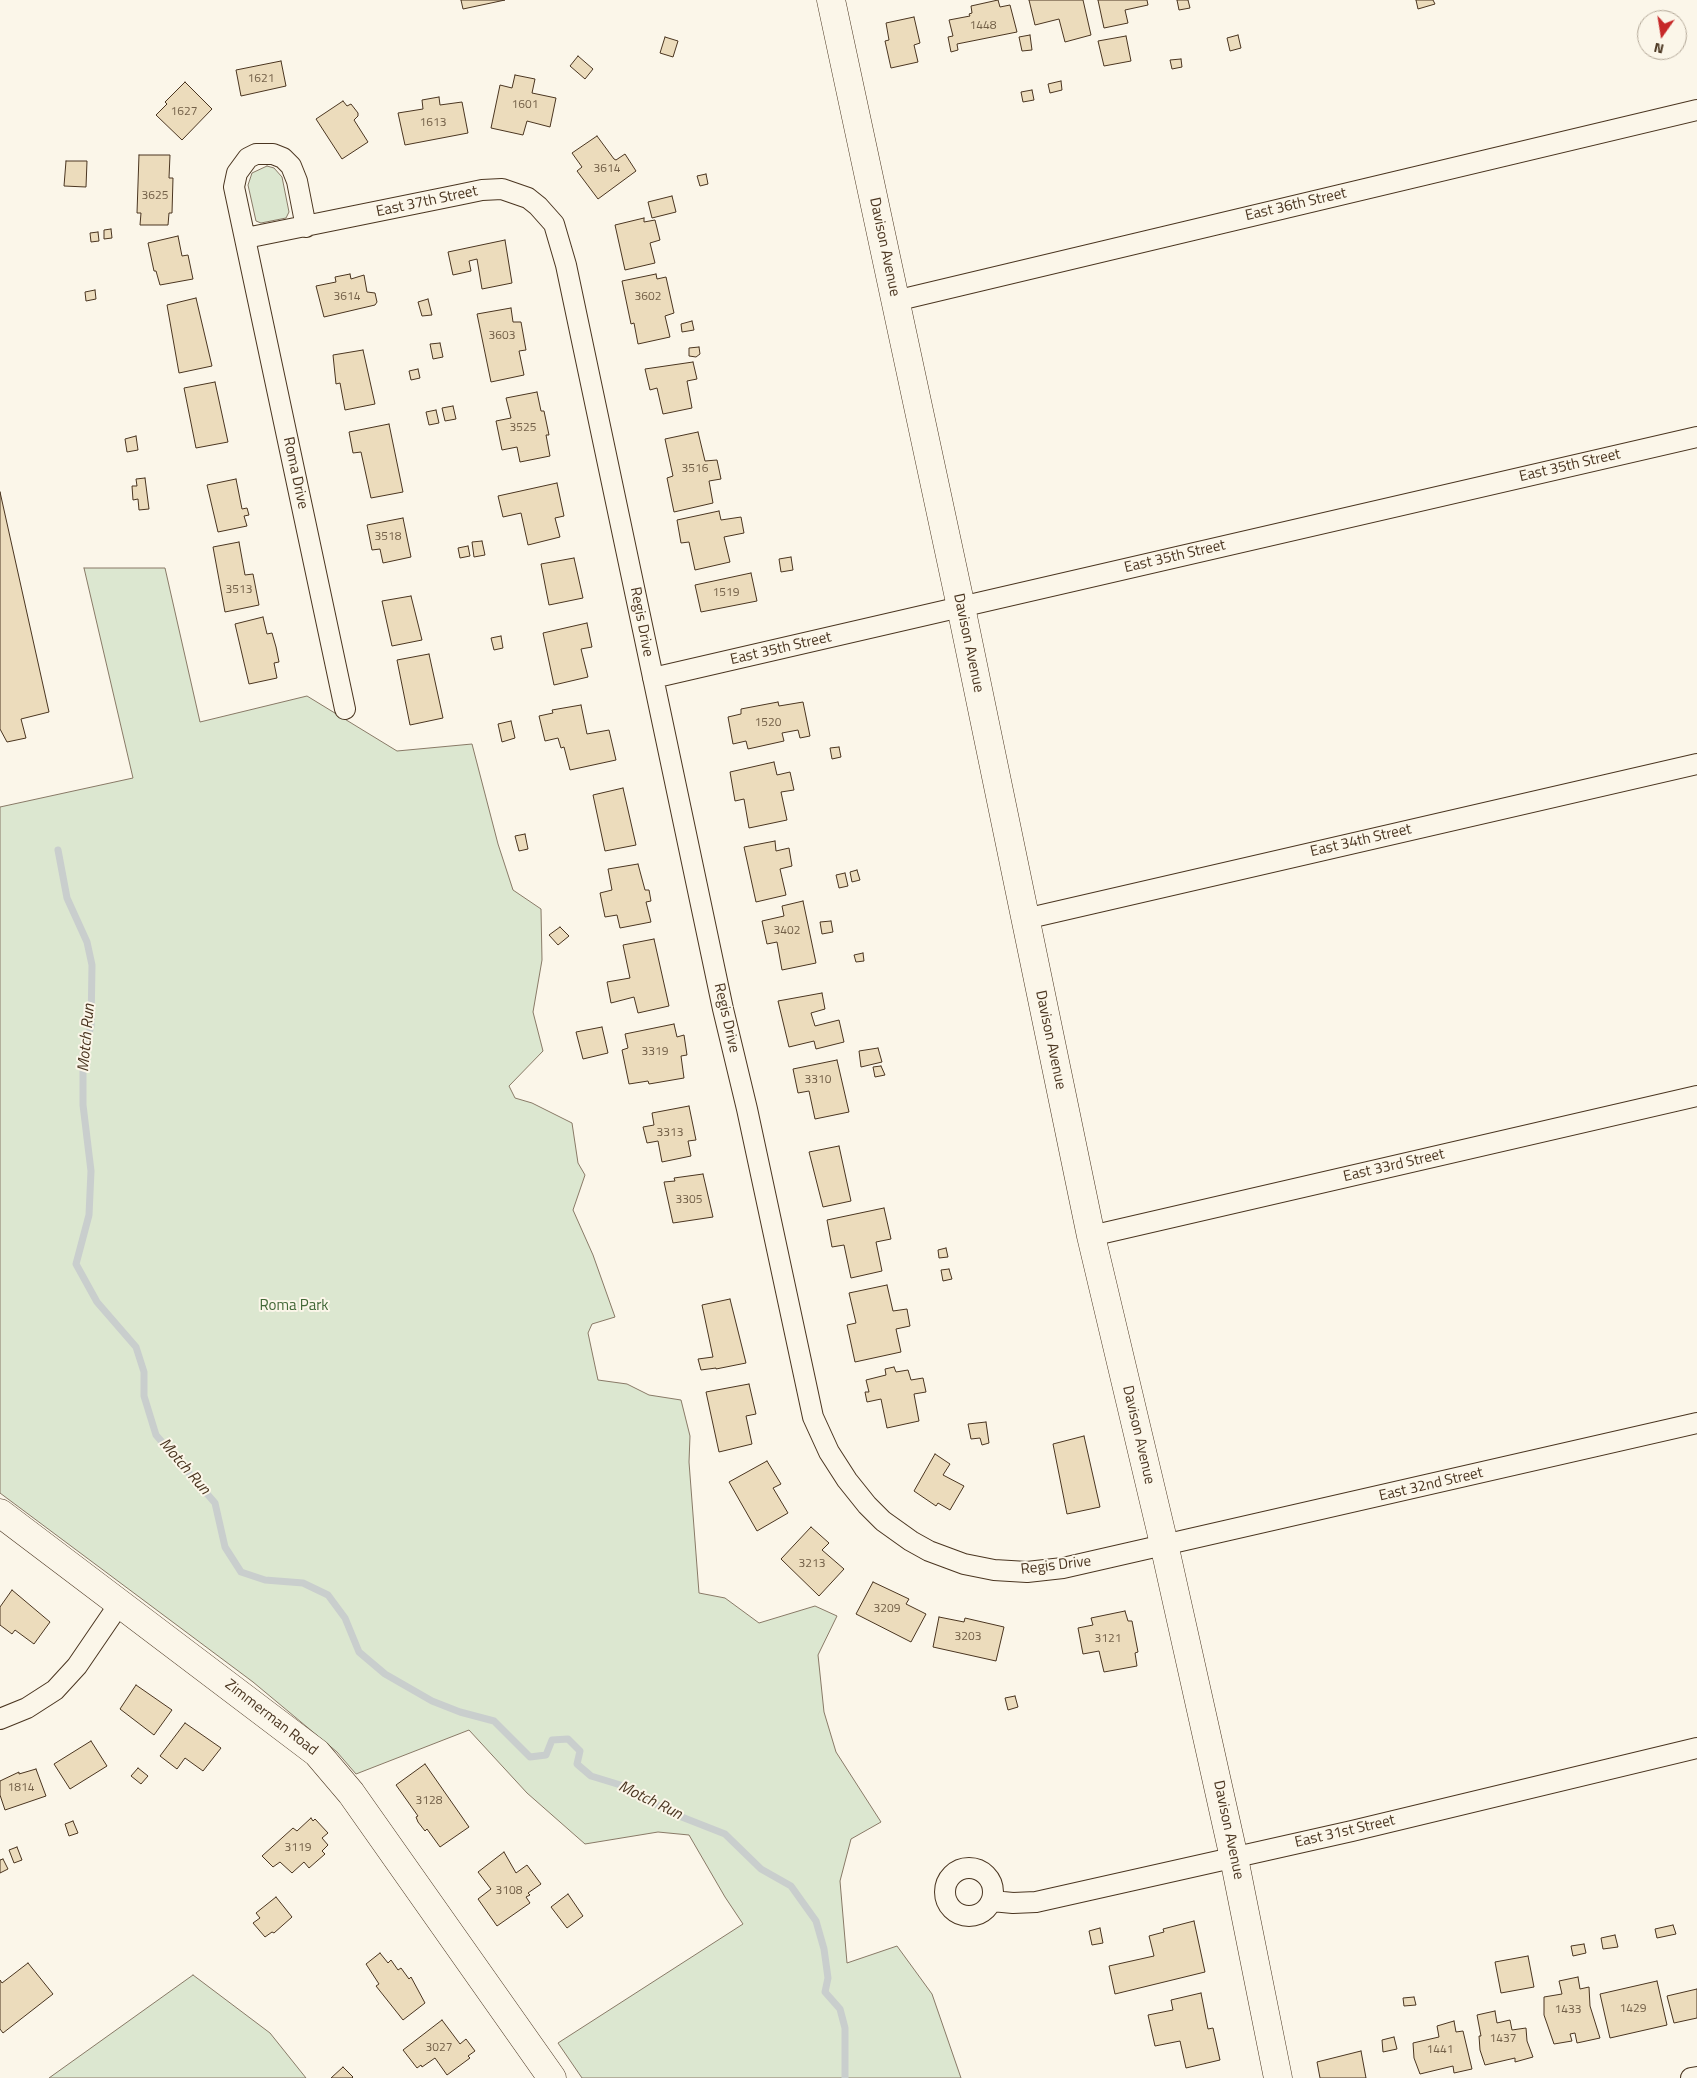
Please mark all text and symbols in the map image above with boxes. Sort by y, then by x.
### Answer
north arrow [1637,10,1687,60]
house number: 1448 [970,19,996,33]
text: N [1652,38,1666,60]
house number: 1621 [248,72,274,86]
house number: 1601 [512,98,538,112]
house number: 1627 [171,105,197,119]
house number: 1613 [420,116,446,130]
house number: 3614 [594,162,620,176]
street label: East 37th Street [375,182,479,222]
street label: East 36th Street [1244,185,1348,225]
house number: 3625 [142,189,168,203]
street label: Davison Avenue [865,196,903,298]
house number: 3614 [334,290,360,304]
house number: 3602 [635,290,661,304]
house number: 3603 [489,329,515,343]
house number: 3525 [510,421,536,435]
street label: Roma Drive [279,435,311,511]
street label: East 35th Street [1518,446,1622,486]
house number: 3516 [682,462,708,476]
house number: 3518 [375,530,401,544]
street label: East 35th Street [1123,537,1227,577]
house number: 3513 [226,583,252,597]
street label: Regis Drive [625,586,657,658]
house number: 1519 [713,586,739,600]
street label: Davison Avenue [949,592,987,694]
street label: East 35th Street [729,629,833,669]
house number: 1520 [755,716,781,730]
street label: East 34th Street [1309,821,1413,861]
house number: 3402 [774,924,800,938]
street label: Regis Drive [709,982,743,1054]
street label: Davison Avenue [1031,989,1069,1091]
water label: Motch Run [74,1003,100,1073]
house number: 3319 [642,1045,668,1059]
house number: 3310 [805,1073,831,1087]
house number: 3313 [657,1126,683,1140]
street label: East 33rd Street [1342,1146,1446,1186]
house number: 3305 [676,1193,702,1207]
park label: Roma Park [259,1297,329,1315]
street label: Davison Avenue [1118,1384,1158,1486]
water label: Motch Run [154,1435,214,1499]
street label: East 32nd Street [1377,1464,1485,1506]
street label: Regis Drive [1020,1553,1092,1579]
house number: 3213 [799,1557,825,1571]
house number: 3209 [874,1602,900,1616]
house number: 3203 [955,1630,981,1644]
house number: 3121 [1095,1632,1121,1646]
street label: Zimmerman Road [221,1676,321,1760]
water label: Motch Run [615,1777,685,1825]
street label: Davison Avenue [1209,1779,1247,1881]
house number: 1814 [8,1781,34,1795]
house number: 3128 [416,1794,442,1808]
street label: East 31st Street [1293,1812,1397,1852]
house number: 3119 [285,1841,311,1855]
house number: 3108 [496,1884,522,1898]
house number: 1429 [1620,2002,1646,2016]
house number: 1433 [1555,2003,1581,2017]
house number: 1437 [1490,2032,1516,2046]
house number: 3027 [426,2041,452,2055]
house number: 1441 [1427,2043,1453,2057]

